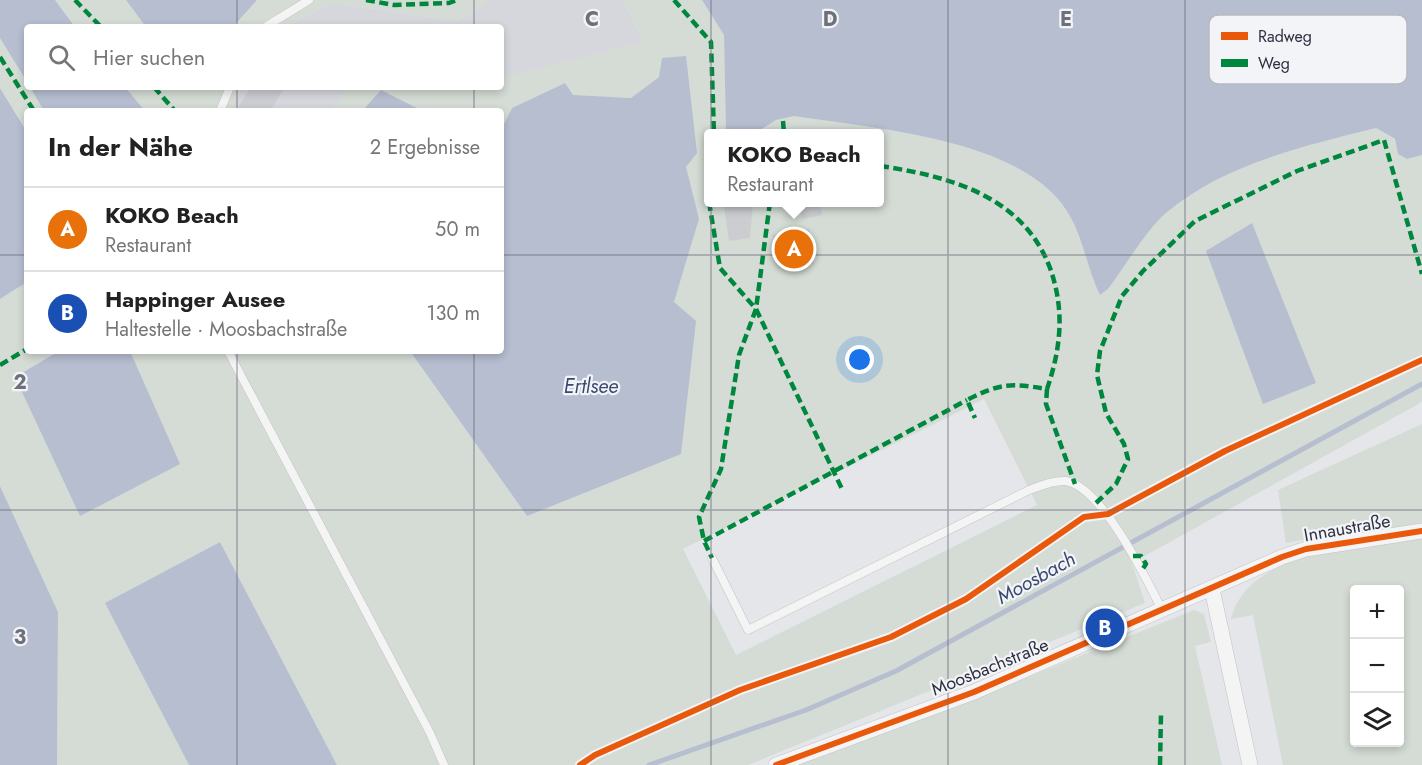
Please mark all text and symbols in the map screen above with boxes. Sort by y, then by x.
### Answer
text: C [585,5,599,34]
text: D [823,5,837,34]
text: E [1060,5,1072,34]
legend [1209,15,1407,84]
search box [24,24,504,90]
text: Radweg [1258,25,1312,48]
icon: search [45,41,78,74]
text: Hier suchen [93,41,205,73]
text: Weg [1258,52,1290,75]
text: In der Nähe [48,128,193,166]
popup [704,129,884,207]
text: 2 Ergebnisse [370,133,480,162]
text: KOKO Beach [727,138,861,170]
text: Restaurant [727,170,813,199]
text: KOKO Beach [105,199,239,231]
text: A [60,215,75,244]
text: 50 m [435,215,480,244]
pin: A [774,226,814,272]
text: Restaurant [105,231,191,260]
text: Happinger Ausee [105,283,285,315]
text: B [61,299,74,328]
text: 130 m [426,299,480,328]
text: Haltestelle · Moosbachstraße [105,315,347,344]
your location [845,345,874,374]
text: 2 [13,368,27,397]
water label: Ertlsee [564,372,618,401]
street label: Innaustraße [1302,508,1392,548]
water label: Moosbach [991,544,1081,612]
map controls [1350,585,1404,747]
button: + [1350,585,1404,639]
pin: B [1086,606,1124,650]
text: 3 [14,623,26,652]
street label: Moosbachstraße [927,632,1053,702]
button: − [1350,639,1404,693]
button: layers [1350,693,1404,747]

